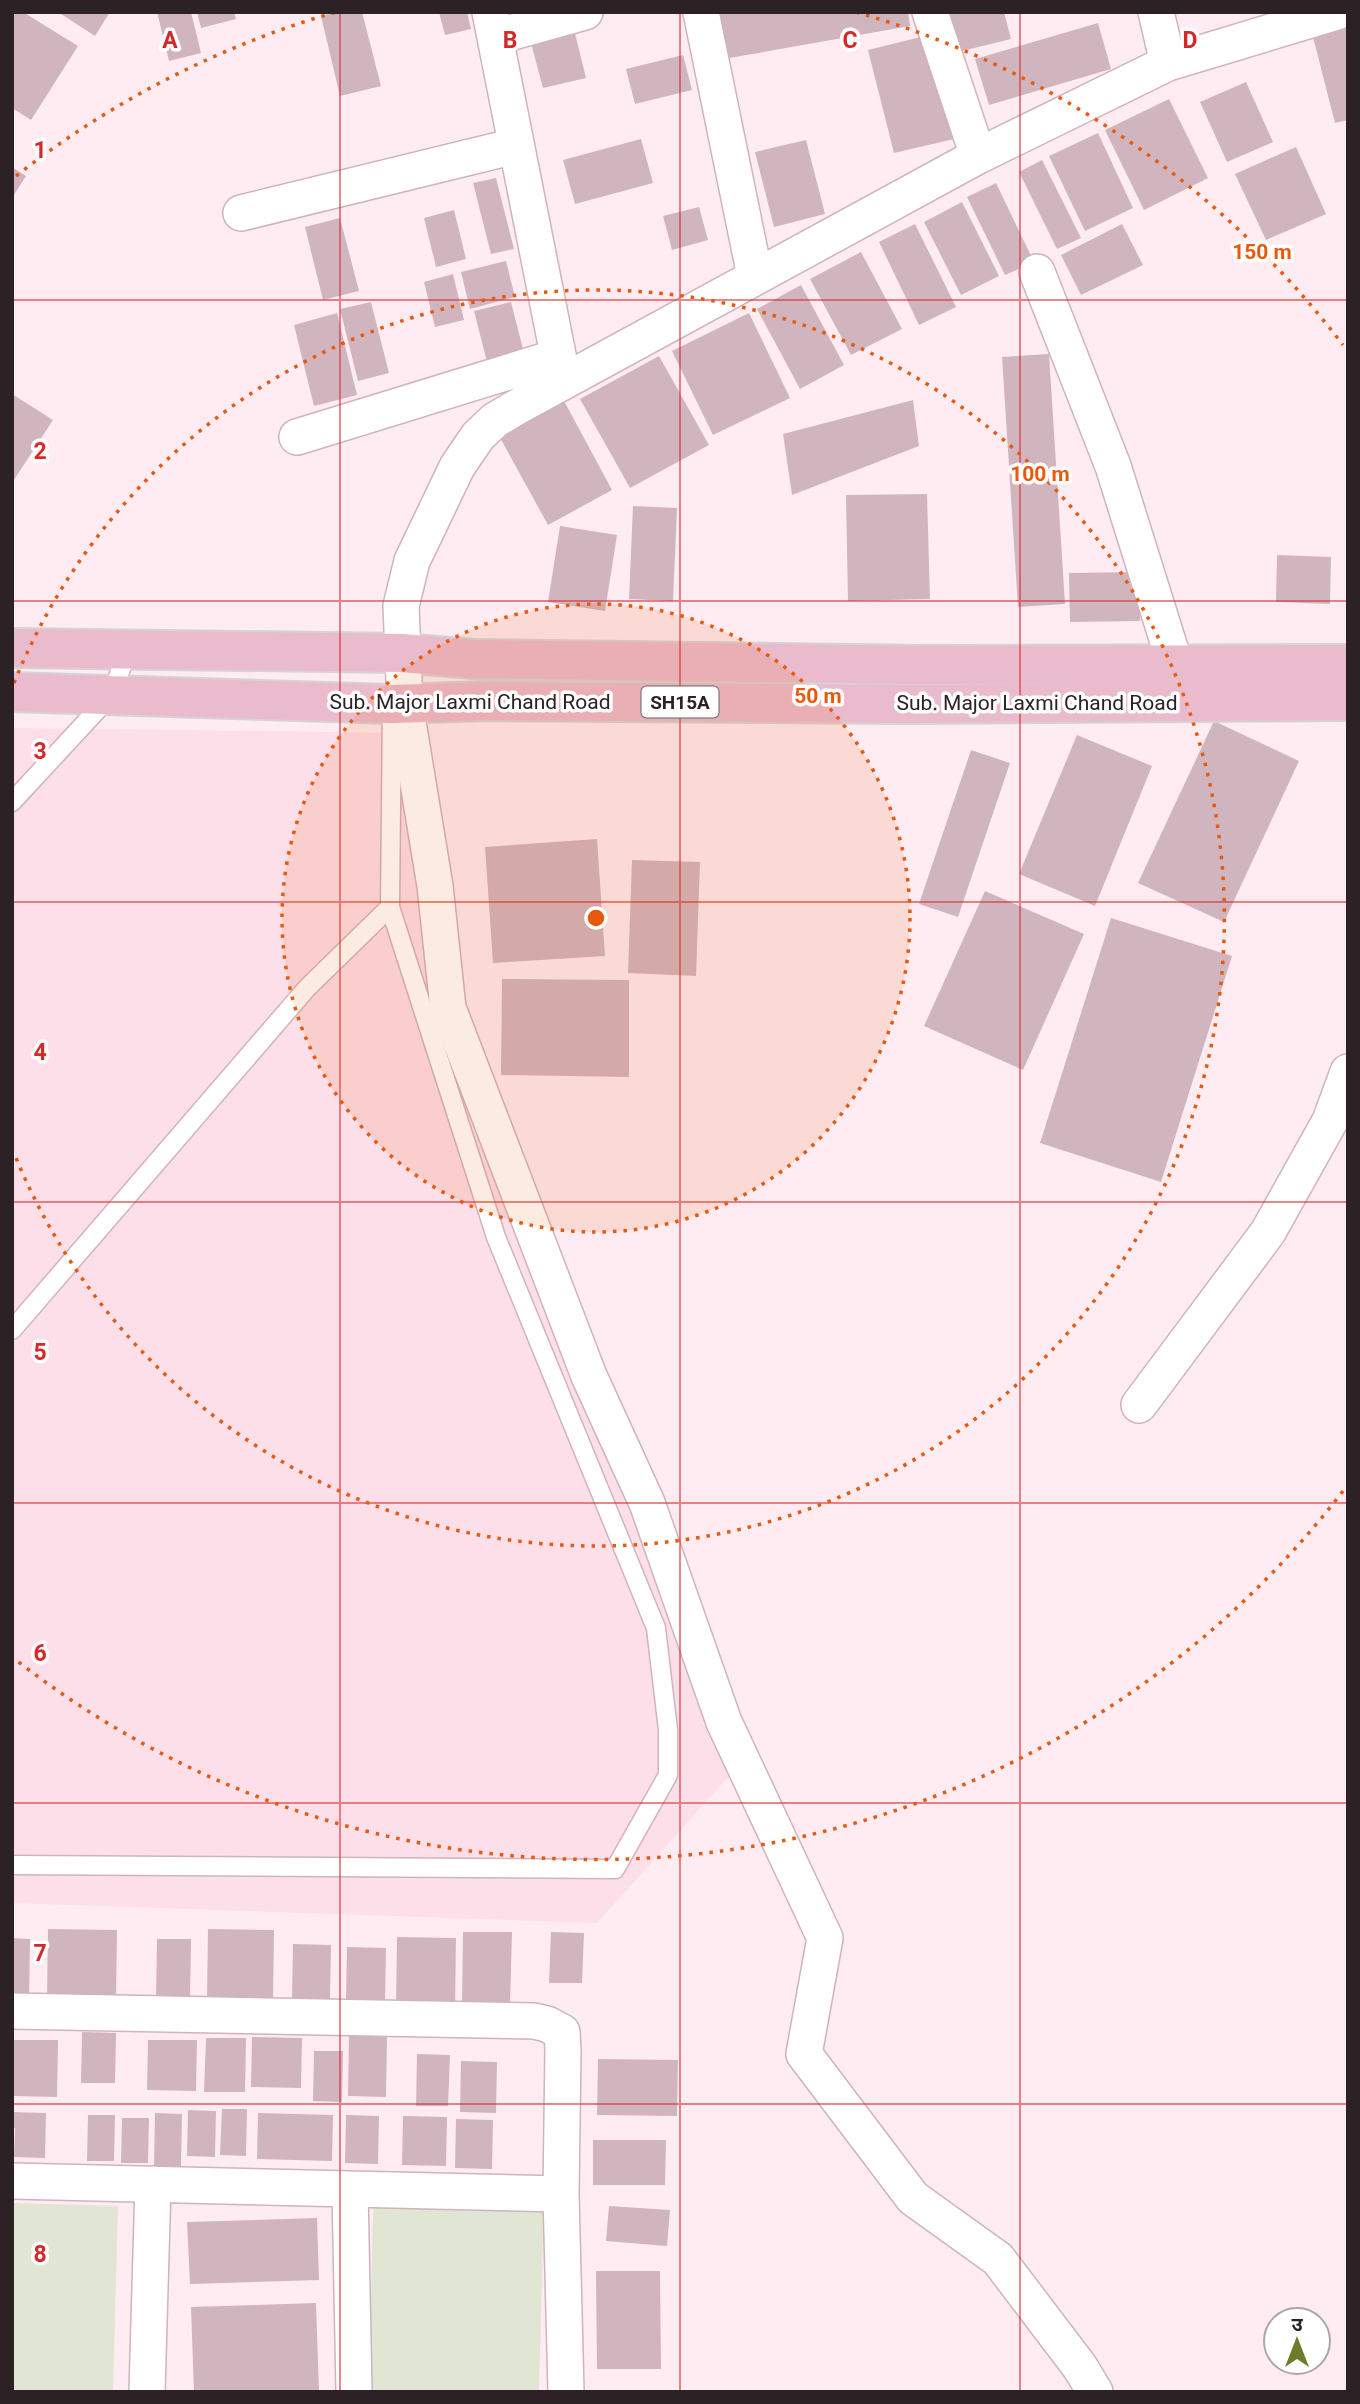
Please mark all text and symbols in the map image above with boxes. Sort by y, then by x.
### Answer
text: A [162,27,178,54]
text: B [503,27,517,54]
text: C [842,27,858,54]
text: D [1183,27,1197,54]
text: 1 [33,137,47,164]
text: 150 m [1232,240,1292,264]
text: 2 [33,438,47,465]
text: 100 m [1010,462,1070,486]
text: 50 m [794,684,842,708]
road number: SH15A [642,687,718,718]
street label: Sub. Major Laxmi Chand Road [329,690,611,714]
street label: Sub. Major Laxmi Chand Road [896,691,1178,715]
text: 3 [33,738,47,765]
centre of rings [584,906,608,930]
text: 4 [33,1039,47,1066]
text: 5 [33,1339,47,1366]
text: 6 [33,1640,47,1667]
text: 7 [33,1940,47,1967]
text: 8 [33,2241,47,2268]
north arrow [1262,2306,1332,2376]
text: उ [1291,2313,1303,2336]

